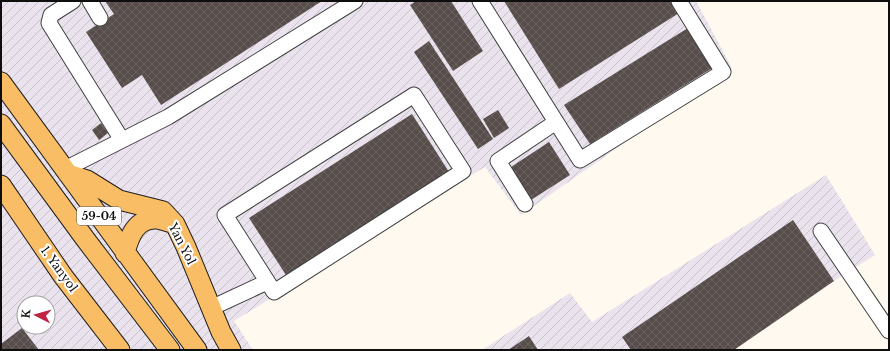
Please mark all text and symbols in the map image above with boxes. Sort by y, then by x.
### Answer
road number: 59-04 [77,207,121,225]
street label: Yan Yol [165,219,199,267]
street label: 1. Yanyol [38,243,81,295]
north arrow [16,295,56,335]
text: K [19,308,34,319]

